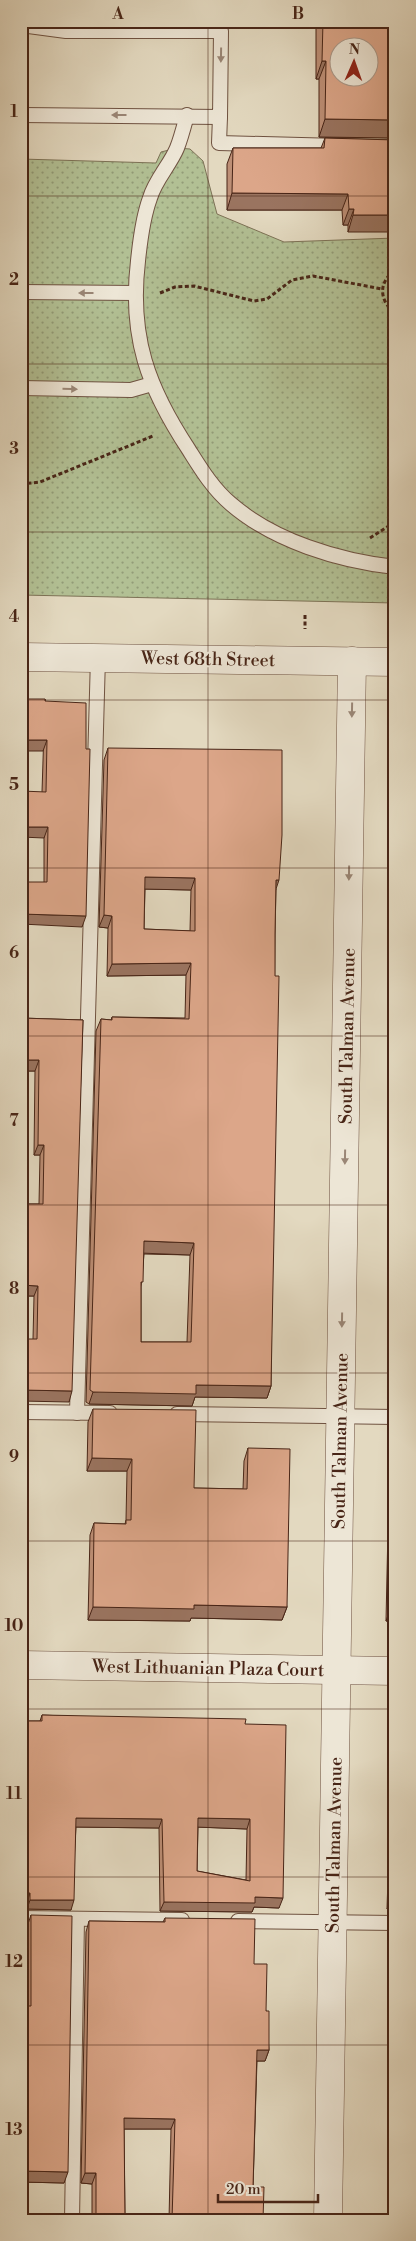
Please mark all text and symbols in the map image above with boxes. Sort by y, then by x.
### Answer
text: A [111,4,124,24]
text: B [292,4,304,24]
north arrow [328,38,378,88]
text: N [349,41,360,59]
one-way arrow [216,47,224,63]
text: 1 [10,102,18,122]
one-way arrow [111,111,127,119]
text: 2 [9,270,19,290]
one-way arrow [78,289,94,297]
one-way arrow [62,385,78,393]
text: 3 [9,439,19,459]
text: 4 [9,607,20,627]
street label: West 68th Street [140,647,276,672]
one-way arrow [348,702,356,718]
text: 5 [9,775,19,795]
one-way arrow [345,865,353,881]
text: 6 [9,943,19,963]
street label: South Talman Avenue [334,948,361,1124]
text: 7 [9,1111,19,1131]
one-way arrow [341,1150,349,1166]
text: 8 [9,1279,19,1299]
one-way arrow [338,1312,346,1328]
street label: South Talman Avenue [327,1353,354,1529]
text: 9 [9,1447,19,1467]
text: 10 [5,1616,23,1636]
street label: West Lithuanian Plaza Court [91,1655,325,1682]
street label: South Talman Avenue [321,1757,348,1933]
text: 11 [6,1784,22,1804]
text: 12 [5,1952,23,1972]
text: 13 [5,2120,23,2140]
scale bar [218,2171,318,2203]
text: 20 m [226,2180,261,2199]

